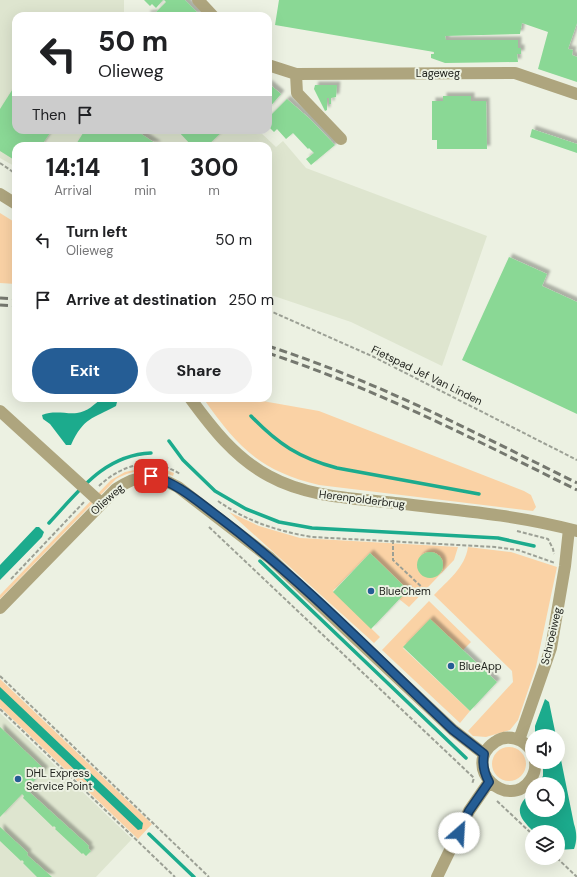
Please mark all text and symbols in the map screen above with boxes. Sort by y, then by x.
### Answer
text: 50 m [98,23,168,60]
icon: left [32,28,84,80]
text: Olieweg [98,59,164,83]
street label: Lageweg [416,66,460,80]
icon: arrive [74,104,96,126]
text: Then [32,105,66,125]
text: 14:14 [46,152,100,183]
text: 1 [141,152,150,183]
text: 300 [190,152,238,183]
text: Arrival [54,182,92,199]
text: min [134,182,156,199]
text: m [208,182,220,199]
text: Turn left [66,222,127,242]
icon: left [32,229,54,251]
text: 50 m [215,230,252,250]
text: Olieweg [66,242,113,259]
icon: arrive [32,289,54,311]
text: Arrive at destination [66,290,217,310]
text: 250 m [229,290,274,310]
street label: Fietspad Jef Van Linden [369,342,485,408]
button: Exit [32,348,138,394]
button: Share [146,348,252,394]
pin [134,459,168,493]
icon: arrive [140,465,162,487]
street label: Olieweg [87,480,127,518]
street label: Herenpolderbrug [318,487,406,511]
place label: BlueChem [379,584,431,598]
marker: BlueChem [366,586,376,596]
street label: Schroeiweg [538,606,564,666]
place label: BlueApp [459,659,502,673]
marker: BlueApp [446,661,456,671]
map controls [525,729,565,865]
button: sound [525,729,565,769]
place label: DHL Express Service Point [26,766,92,793]
marker: DHL Express Service Point [13,774,23,784]
button: search [525,777,565,817]
position arrow [438,812,480,854]
button: layers [525,825,565,865]

